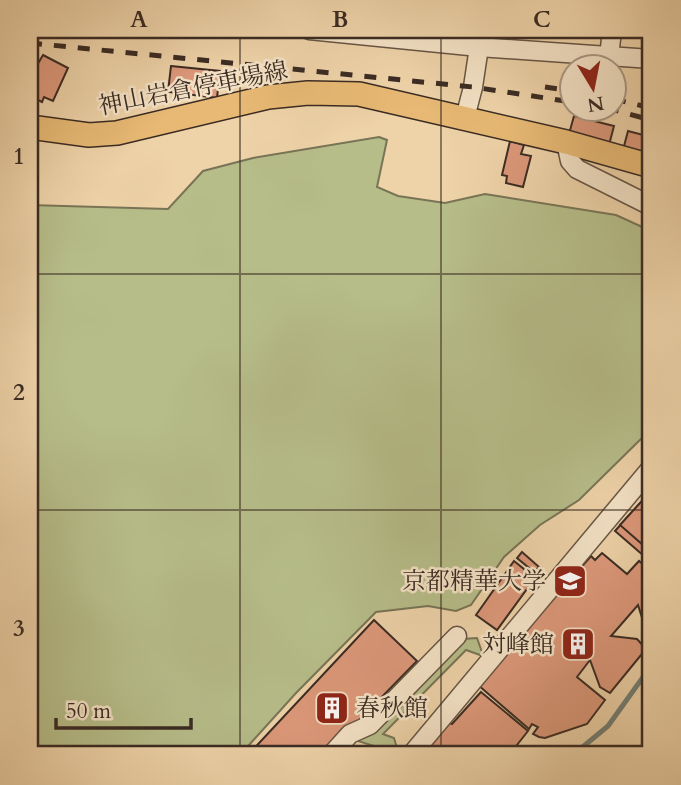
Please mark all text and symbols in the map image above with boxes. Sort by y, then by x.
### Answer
text: A [130,4,148,35]
text: B [332,4,348,35]
text: C [533,4,551,35]
north arrow [558,52,628,122]
street label: 神山岩倉停車場線 [96,54,290,123]
text: N [585,90,606,118]
text: 1 [13,141,25,172]
text: 2 [13,377,25,408]
school or university icon: 京都精華大学 [551,562,589,600]
place label: 京都精華大学 [402,565,546,598]
text: 3 [13,613,25,644]
building icon: 対峰館 [559,625,597,663]
place label: 対峰館 [482,628,554,661]
scale bar [56,687,191,731]
building icon: 春秋館 [313,689,351,727]
place label: 春秋館 [356,692,428,725]
text: 50 m [66,697,111,726]

